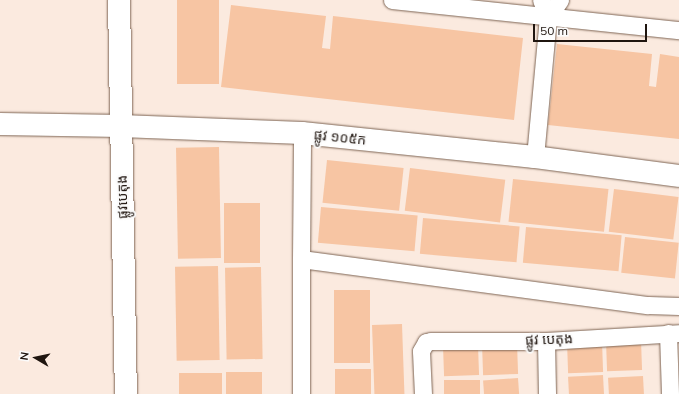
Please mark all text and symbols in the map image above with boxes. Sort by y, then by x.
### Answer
scale bar [535,16,649,42]
text: 50 m [540,23,568,38]
street label: ផ្លូវ ១០៥ក [313,126,367,148]
street label: ផ្លូវបេតុង [113,175,131,219]
street label: ផ្លូវ បេតុង [525,330,573,348]
north arrow [16,338,56,378]
text: N [17,351,32,361]

